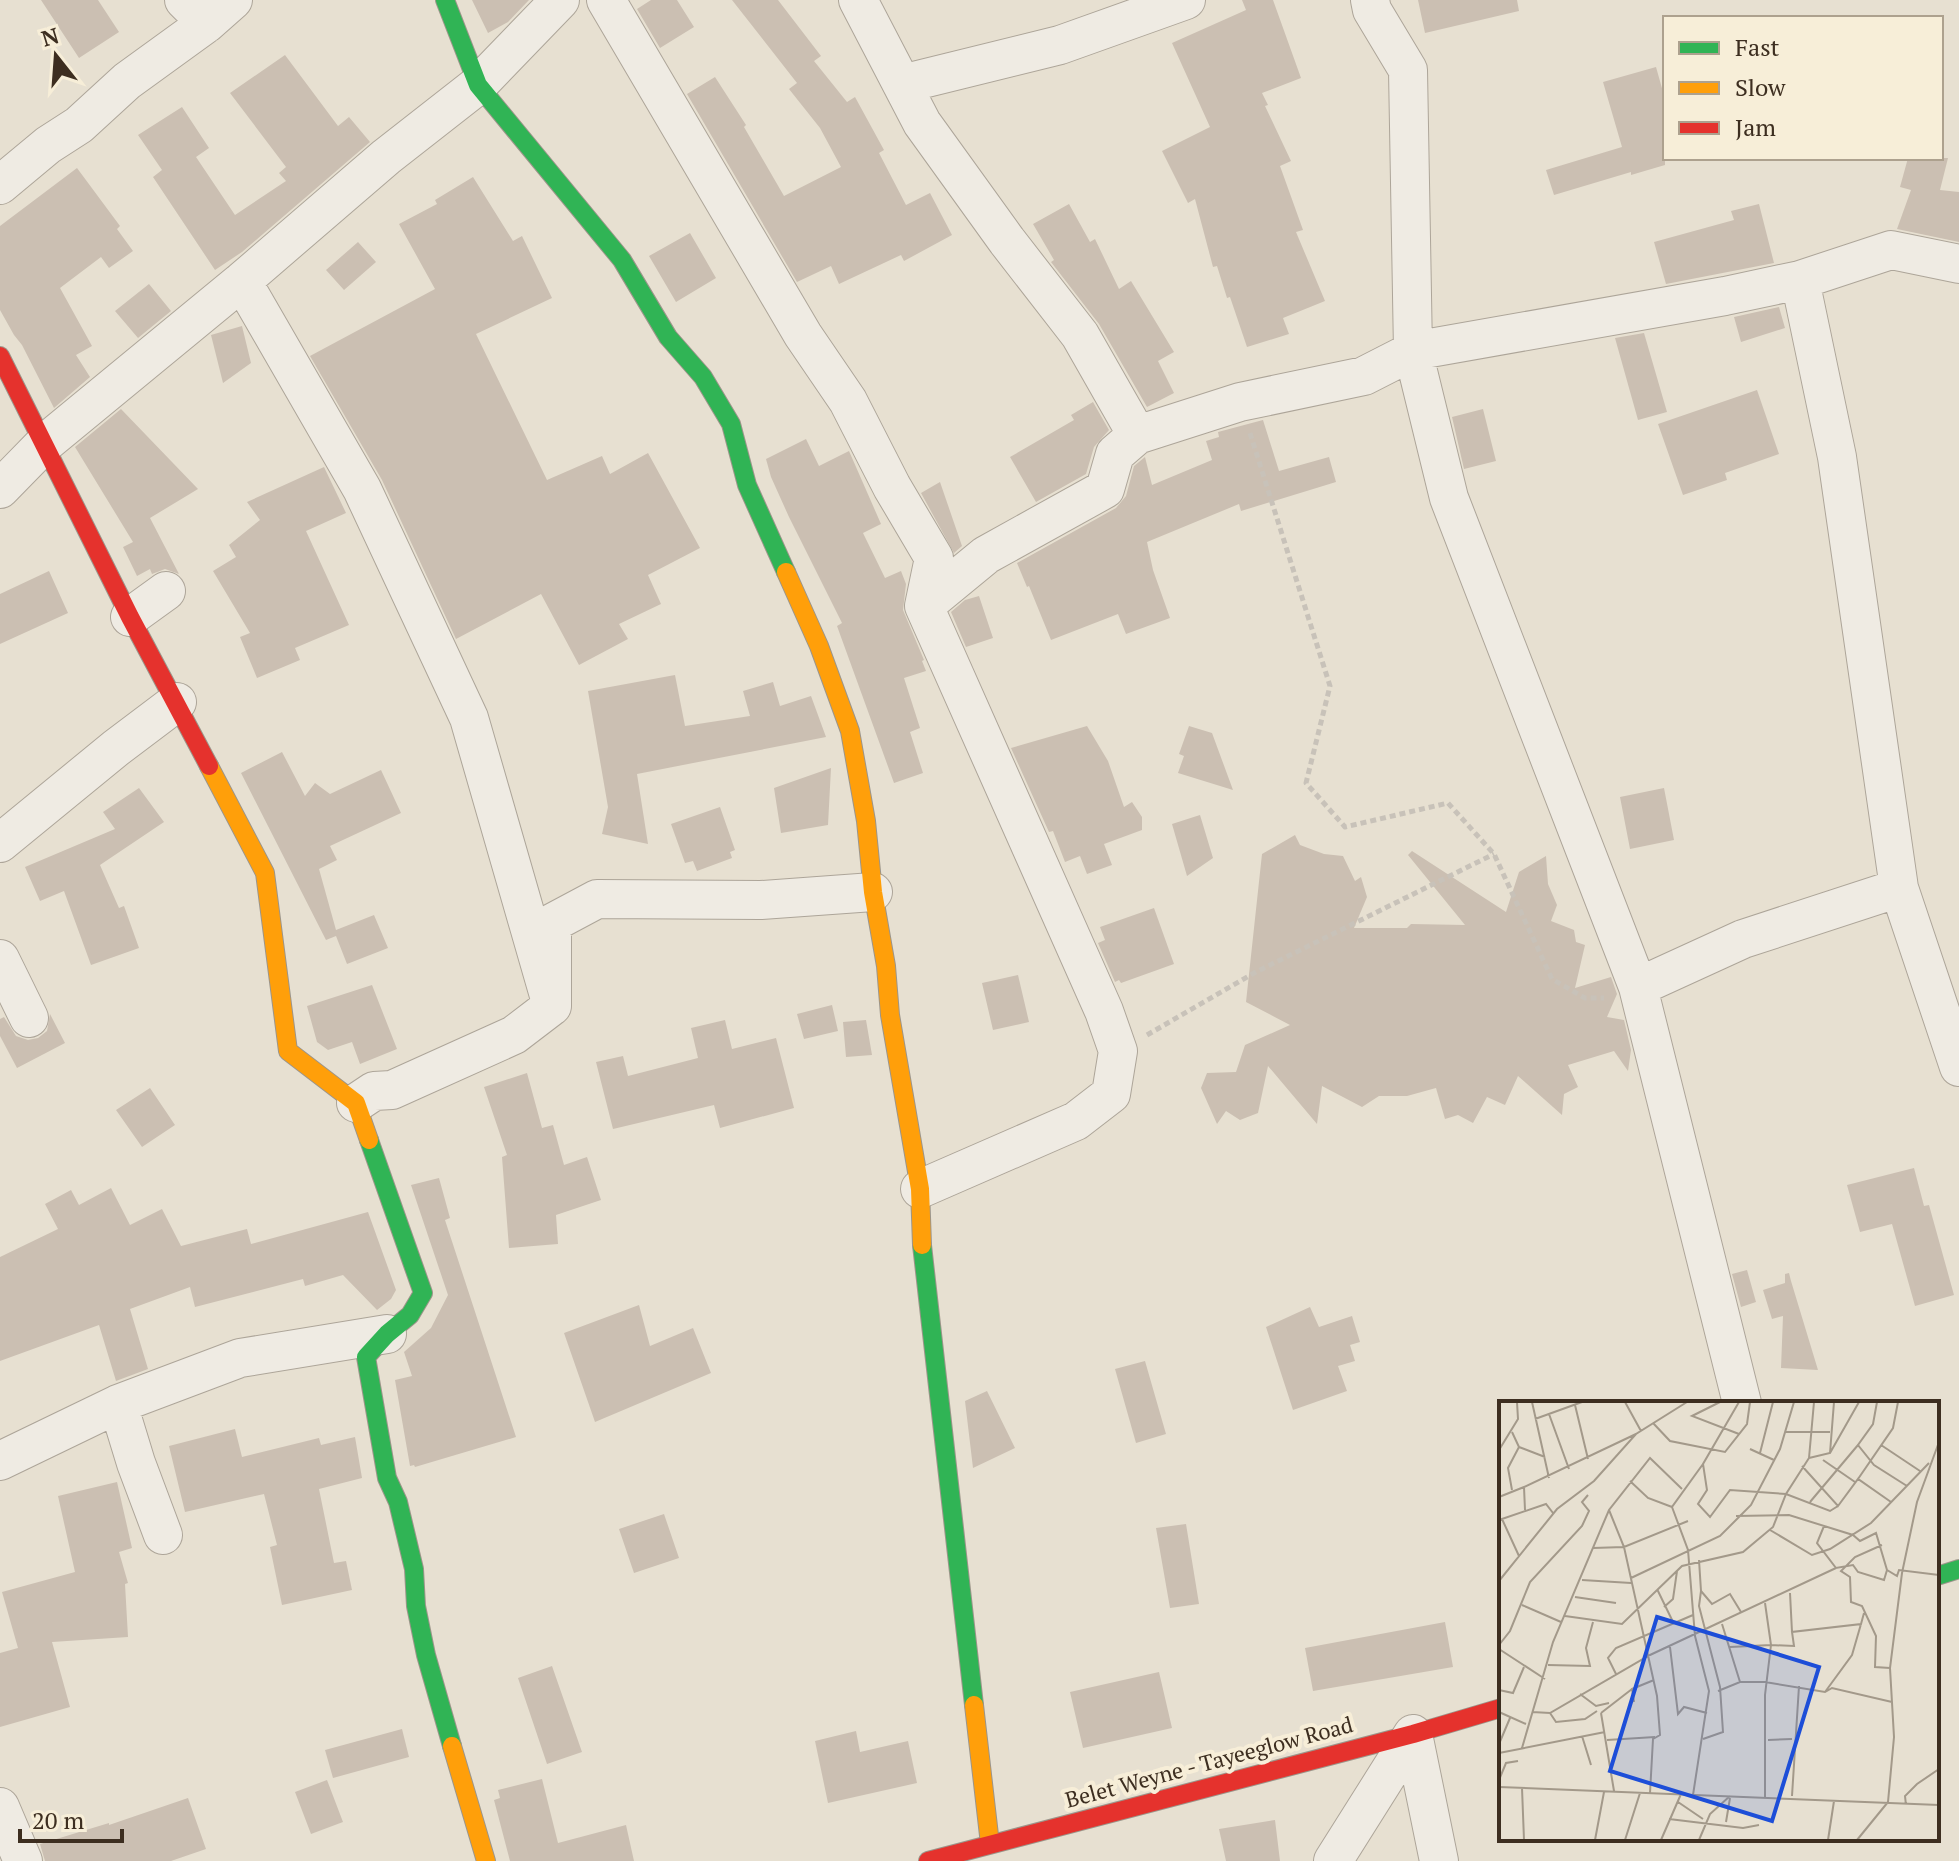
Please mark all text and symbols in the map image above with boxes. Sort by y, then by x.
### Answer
north arrow [16,16,96,96]
legend [1663,16,1943,160]
text: N [38,20,63,53]
text: Fast [1735,31,1780,63]
text: Slow [1735,71,1786,103]
text: Jam [1735,111,1776,143]
inset map [1499,1401,1939,1841]
street label: Belet Weyne - Tayeeglow Road [1062,1709,1356,1814]
scale bar [20,1793,122,1843]
text: 20 m [32,1804,84,1836]

